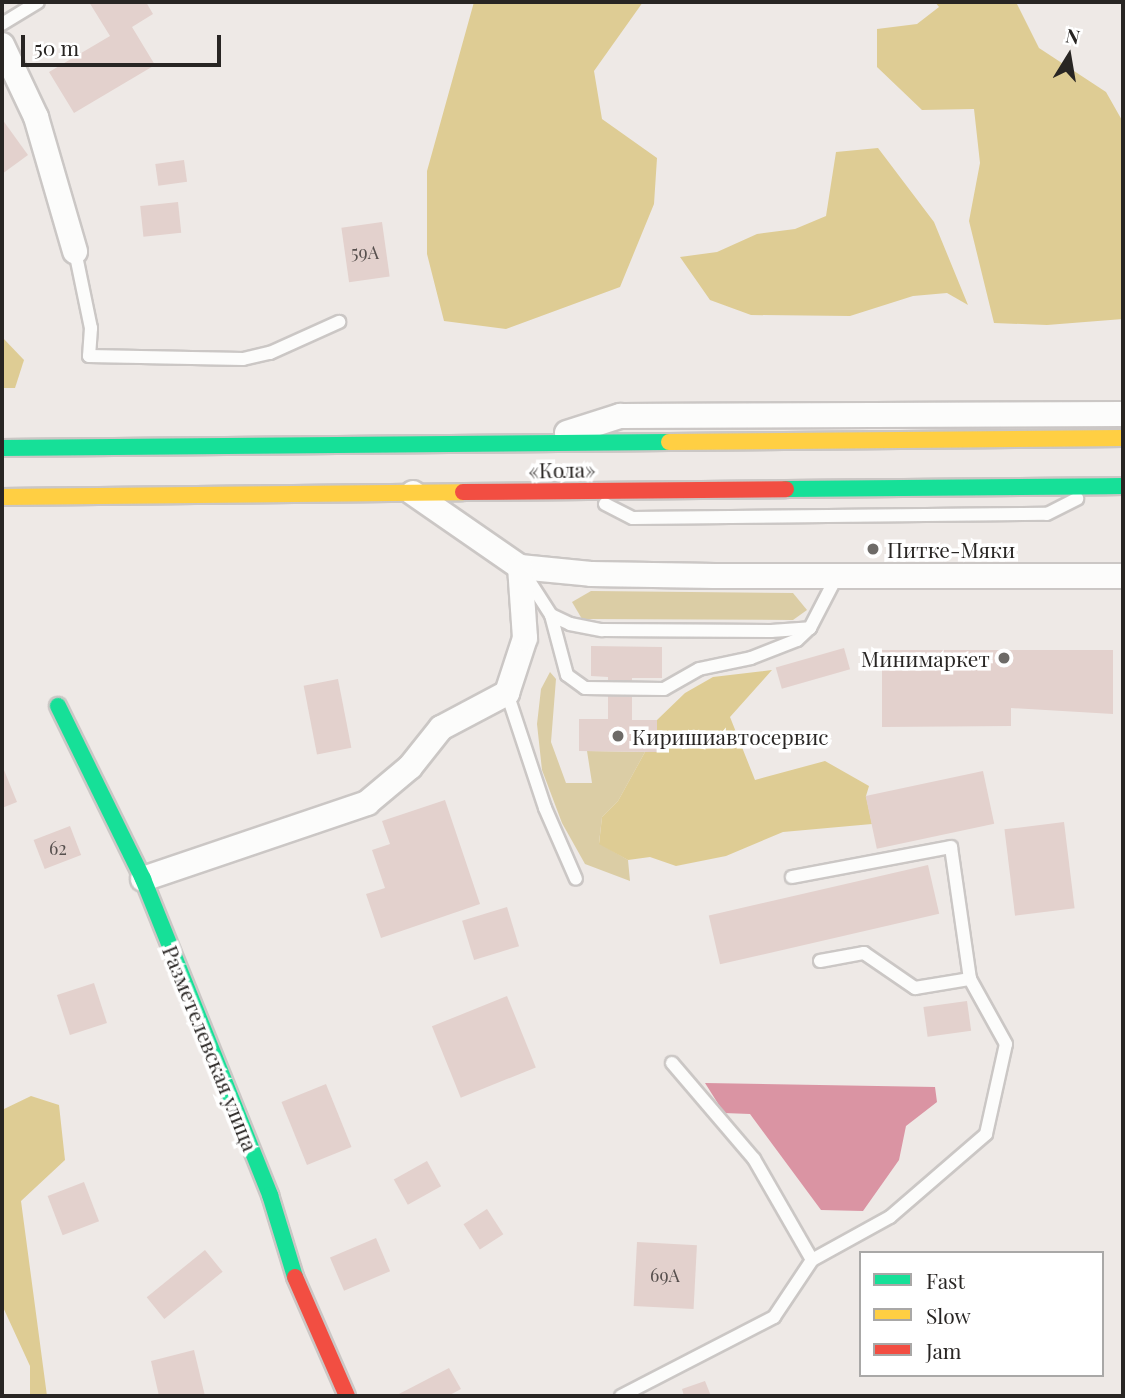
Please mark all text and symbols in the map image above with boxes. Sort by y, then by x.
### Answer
scale bar [24,21,224,65]
north arrow [1034,21,1104,91]
text: N [1064,21,1082,49]
text: 50 m [34,33,79,61]
house number: 59А [351,241,379,263]
street label: «Кола» [528,456,596,482]
place label: Питке-Мяки [887,536,1015,562]
marker: Питке-Мяки [865,541,881,557]
place label: Минимаркет [861,645,990,671]
marker: Минимаркет [996,650,1012,666]
place label: Киришиавтосервис [632,723,829,749]
marker: Киришиавтосервис [610,728,626,744]
house number: 62 [49,837,67,859]
street label: Разметелевская улица [158,942,264,1154]
legend [859,1251,1104,1377]
house number: 69А [650,1264,680,1286]
text: Fast [926,1266,965,1294]
text: Slow [926,1301,971,1329]
text: Jam [926,1336,962,1364]

